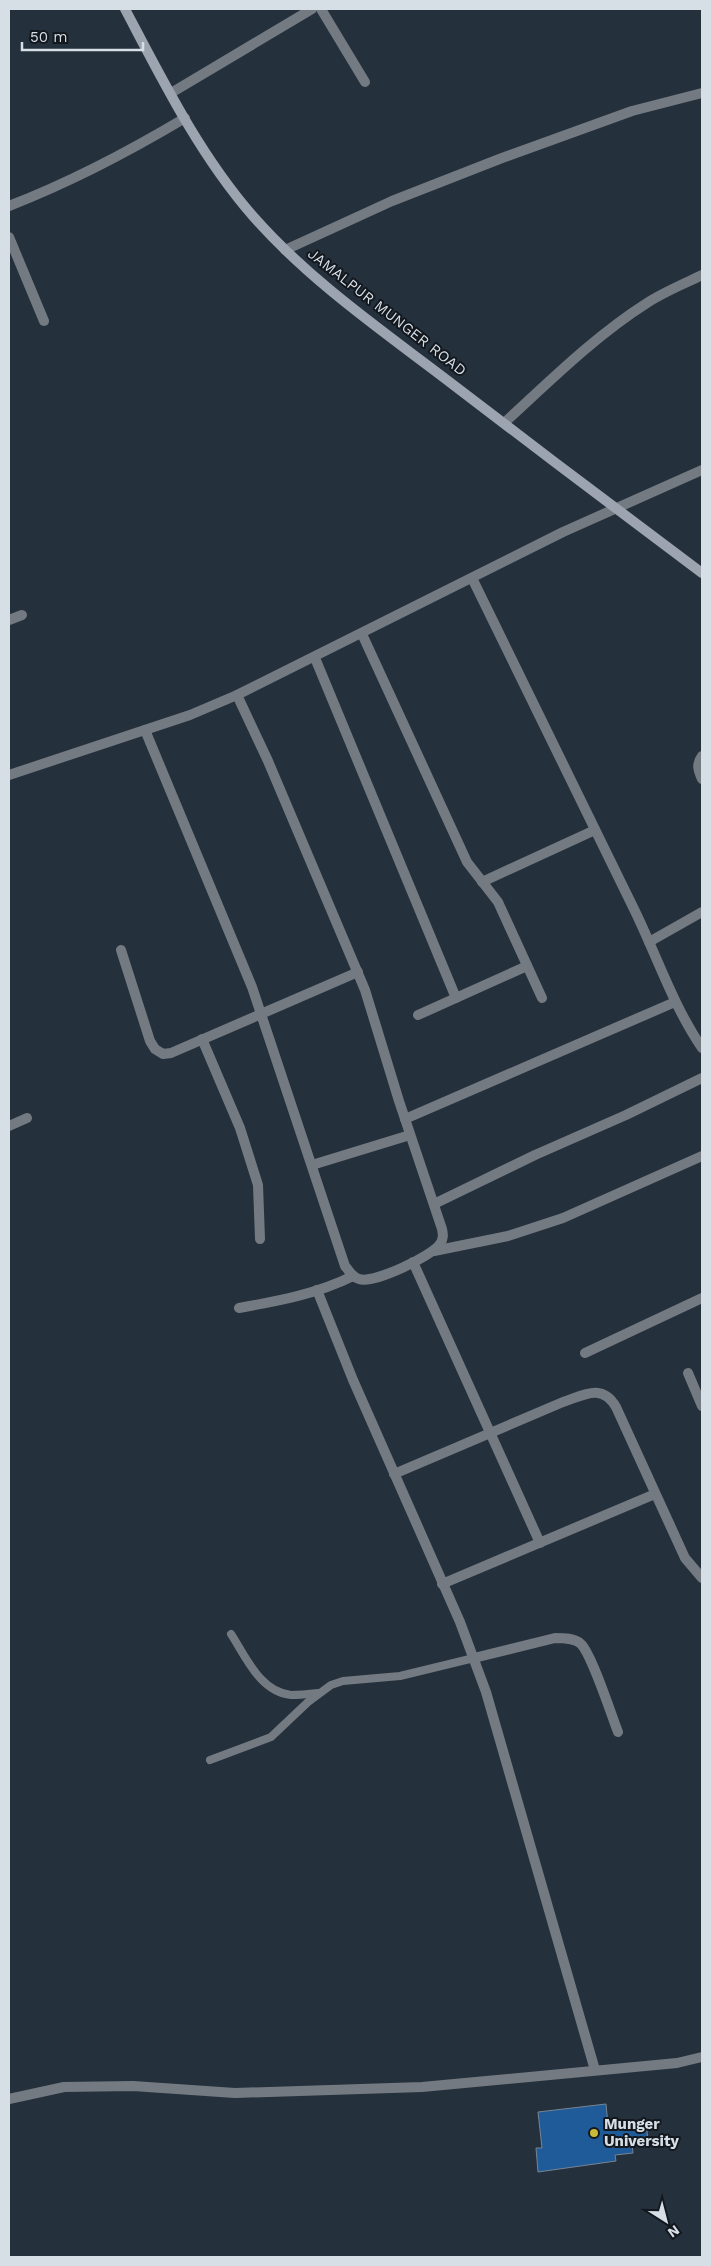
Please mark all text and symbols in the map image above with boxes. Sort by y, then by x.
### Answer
scale bar [22,20,144,52]
text: 50 m [30,28,67,46]
street label: JAMALPUR MUNGER ROAD [304,245,470,379]
place label: Munger University [604,2115,679,2150]
marker: Munger University [588,2127,600,2139]
north arrow [641,2196,691,2246]
text: N [665,2222,683,2241]

